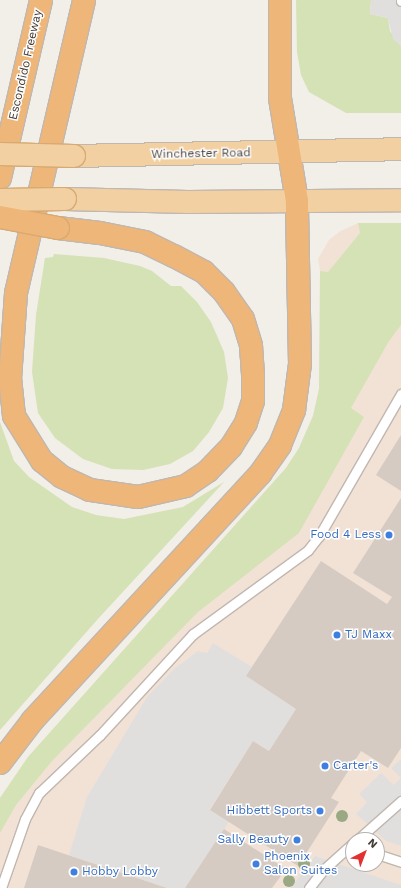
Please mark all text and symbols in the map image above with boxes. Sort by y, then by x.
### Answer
street label: Escondido Freeway [6,9,46,121]
street label: Winchester Road [151,146,251,162]
place label: Food 4 Less [310,528,381,542]
marker: Food 4 Less [384,530,394,540]
place label: TJ Maxx [345,628,392,642]
marker: TJ Maxx [332,630,342,640]
place label: Carter's [333,759,378,773]
marker: Carter's [320,761,330,771]
place label: Hibbett Sports [227,804,312,818]
marker: Hibbett Sports [315,806,325,816]
north arrow [345,832,385,872]
place label: Sally Beauty [217,833,289,847]
marker: Sally Beauty [292,835,302,845]
text: N [365,836,380,851]
place label: Phoenix Salon Suites [264,850,337,878]
marker: Phoenix Salon Suites [251,859,261,869]
place label: Hobby Lobby [82,865,158,879]
marker: Hobby Lobby [69,867,79,877]

